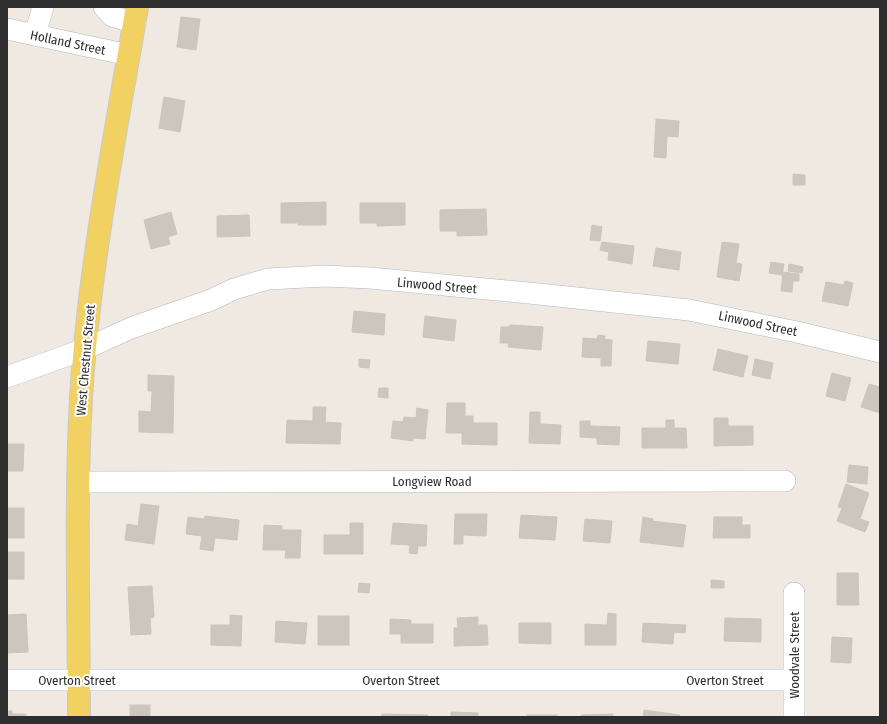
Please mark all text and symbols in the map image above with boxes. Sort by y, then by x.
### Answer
street label: Holland Street [29,27,108,58]
street label: Linwood Street [396,275,478,297]
street label: West Chestnut Street [73,303,98,416]
street label: Linwood Street [717,308,799,339]
street label: Longview Road [392,474,472,489]
street label: Woodvale Street [787,611,802,698]
street label: Overton Street [38,673,117,688]
street label: Overton Street [362,673,441,688]
street label: Overton Street [686,673,765,688]

